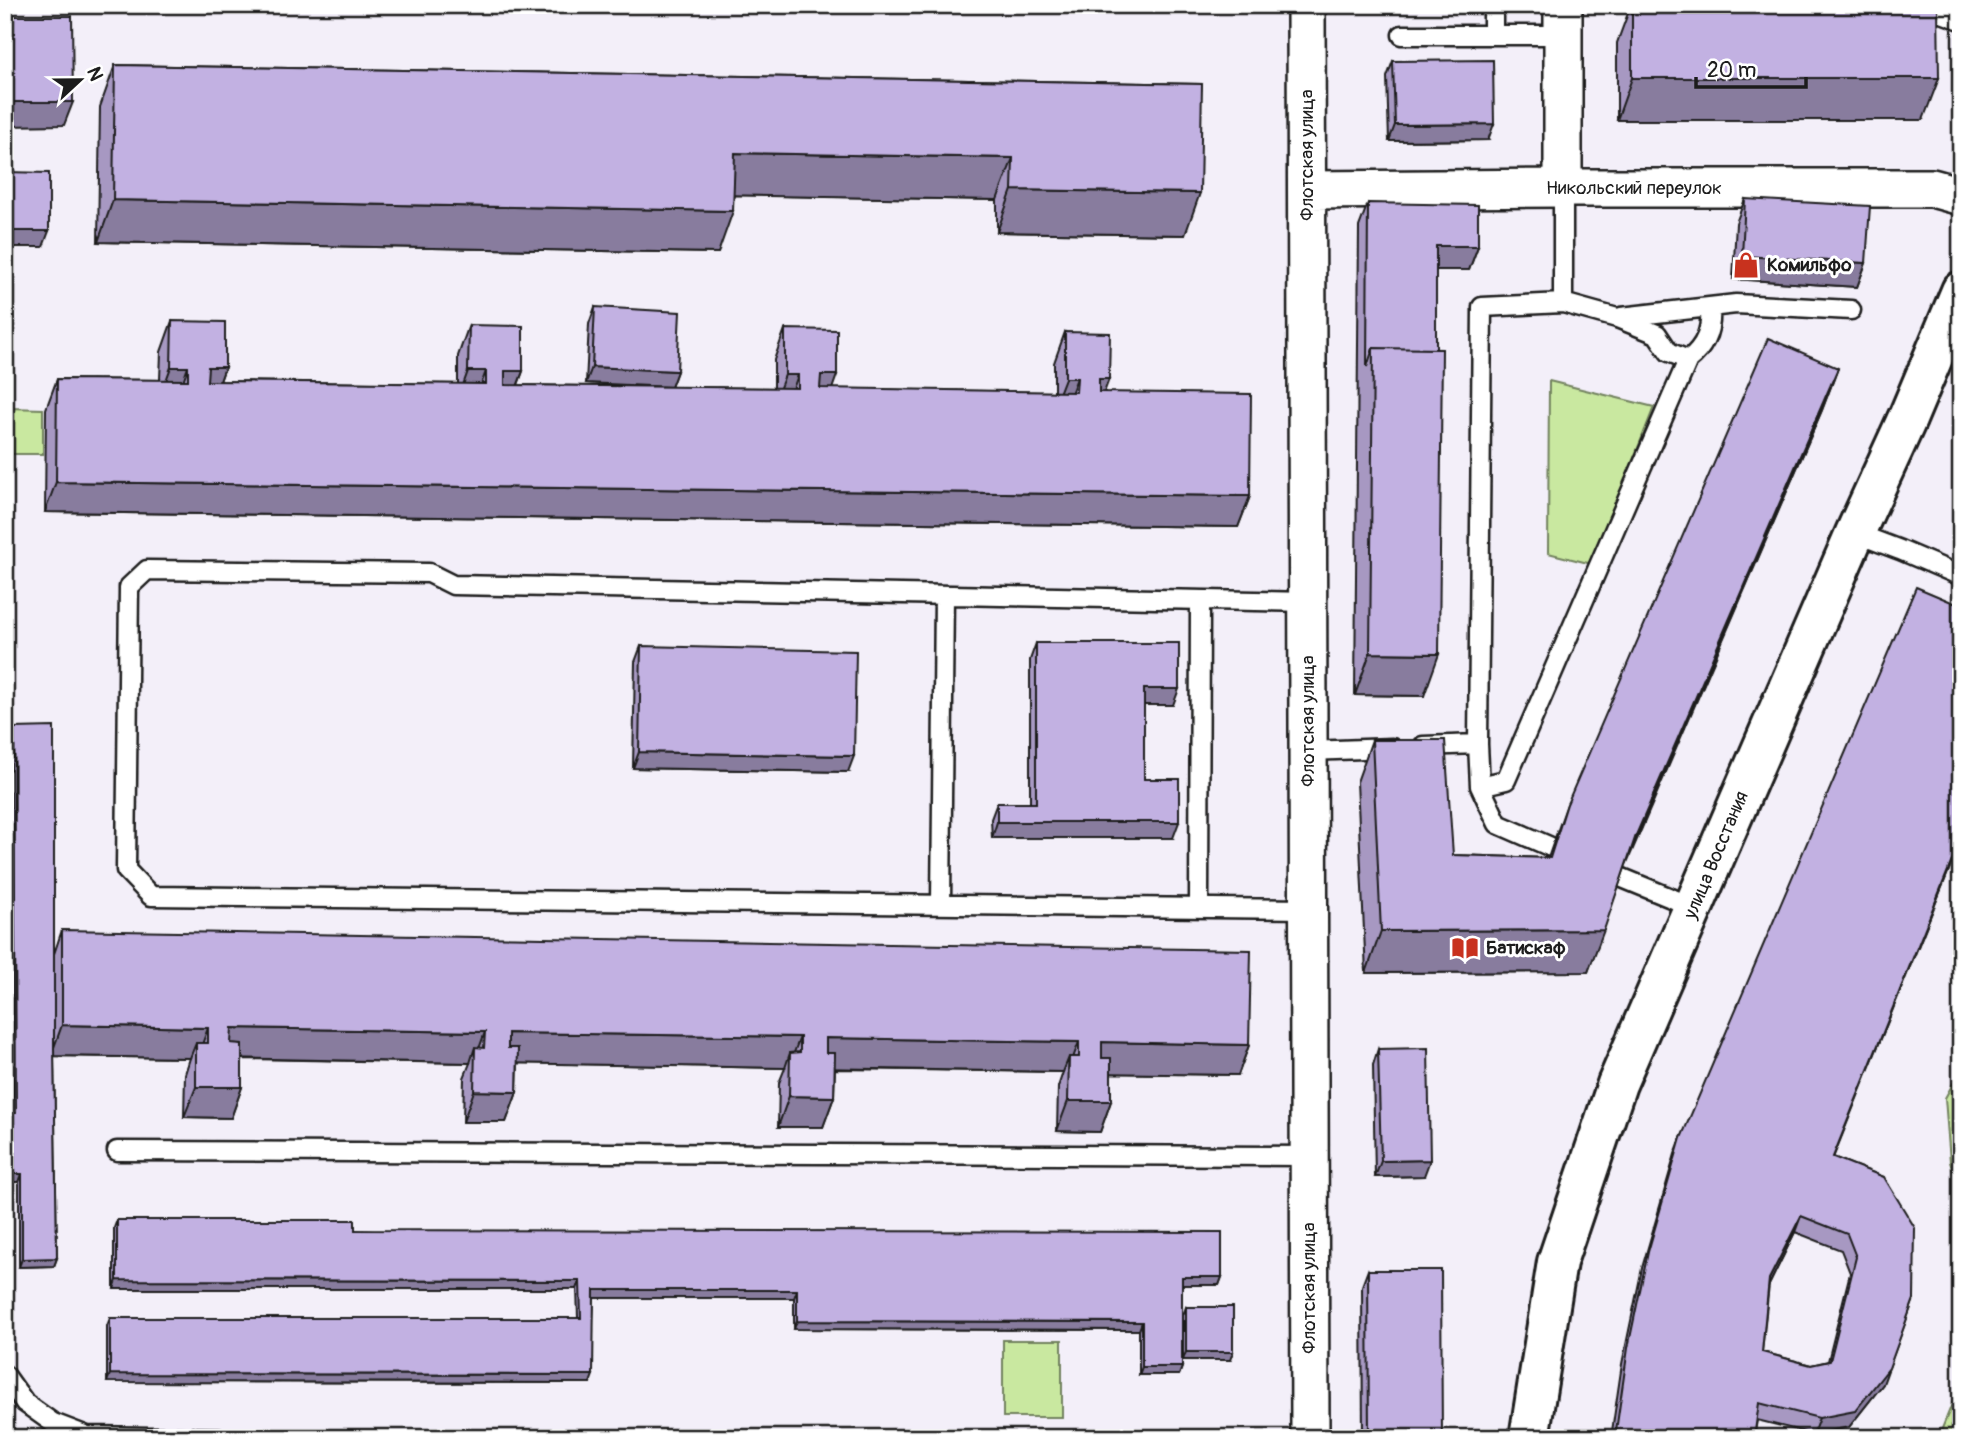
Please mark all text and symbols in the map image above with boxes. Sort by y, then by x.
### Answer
north arrow [46,46,116,116]
scale bar [1696,46,1807,90]
text: 20 m [1707,57,1756,84]
text: N [81,64,108,85]
street label: Флотская улица [1295,89,1319,221]
street label: Никольский переулок [1546,176,1722,200]
shop icon: Комильфо [1731,250,1761,280]
place label: Комильфо [1767,253,1852,277]
street label: Флотская улица [1296,655,1320,787]
street label: улица Восстания [1678,787,1754,923]
library icon: Батискаф [1450,933,1480,963]
place label: Батискаф [1486,936,1566,960]
street label: Флотская улица [1297,1222,1321,1354]

